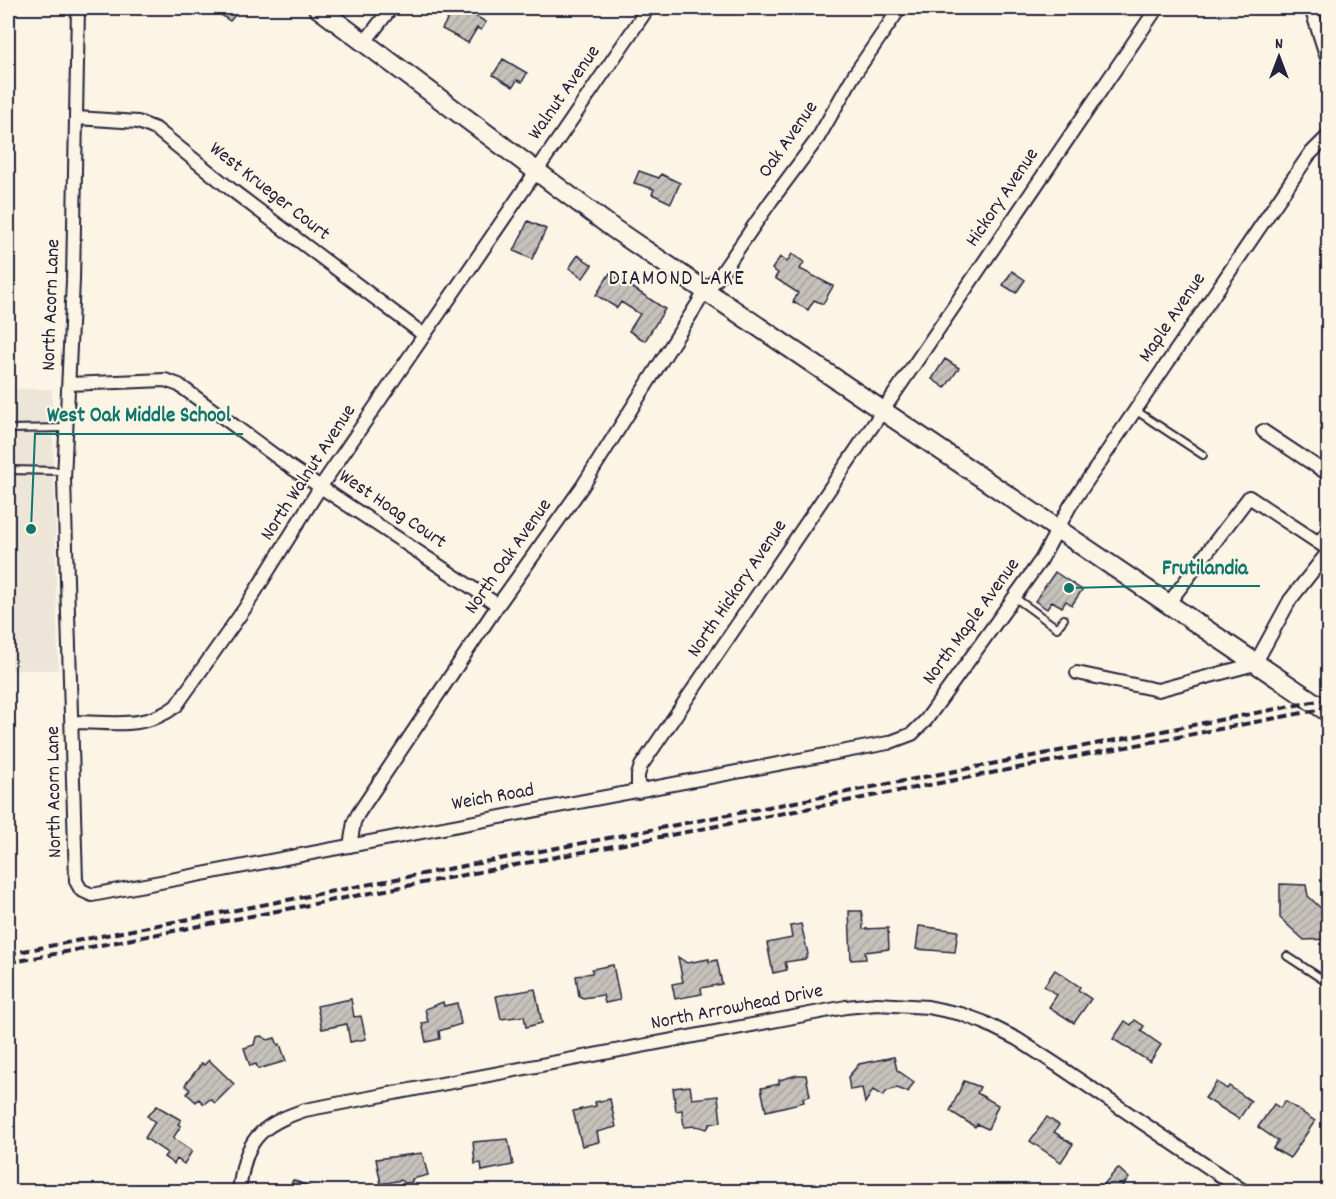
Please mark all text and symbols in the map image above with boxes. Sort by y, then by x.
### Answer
north arrow [1249,27,1309,87]
text: N [1275,33,1283,56]
street label: Walnut Avenue [522,40,608,146]
street label: Oak Avenue [752,96,826,184]
street label: West Krueger Court [203,136,335,248]
street label: Hickory Avenue [960,143,1047,253]
street label: North Acorn Lane [36,238,68,371]
district label: DIAMOND LAKE [609,265,745,295]
street label: Maple Avenue [1133,267,1214,369]
callout: West Oak Middle School [35,395,243,434]
street label: North Walnut Avenue [254,399,364,547]
text: West Oak Middle School [47,402,232,432]
street label: West Hoag Court [332,464,452,556]
street label: North Oak Avenue [459,493,559,621]
street label: North Hickory Avenue [681,514,795,664]
callout: Frutilandia [1150,547,1260,586]
street label: North Maple Avenue [916,553,1028,691]
text: Frutilandia [1162,555,1249,585]
street label: North Acorn Lane [40,726,70,858]
street label: Weich Road [450,777,536,819]
street label: North Arrowhead Drive [649,978,826,1038]

